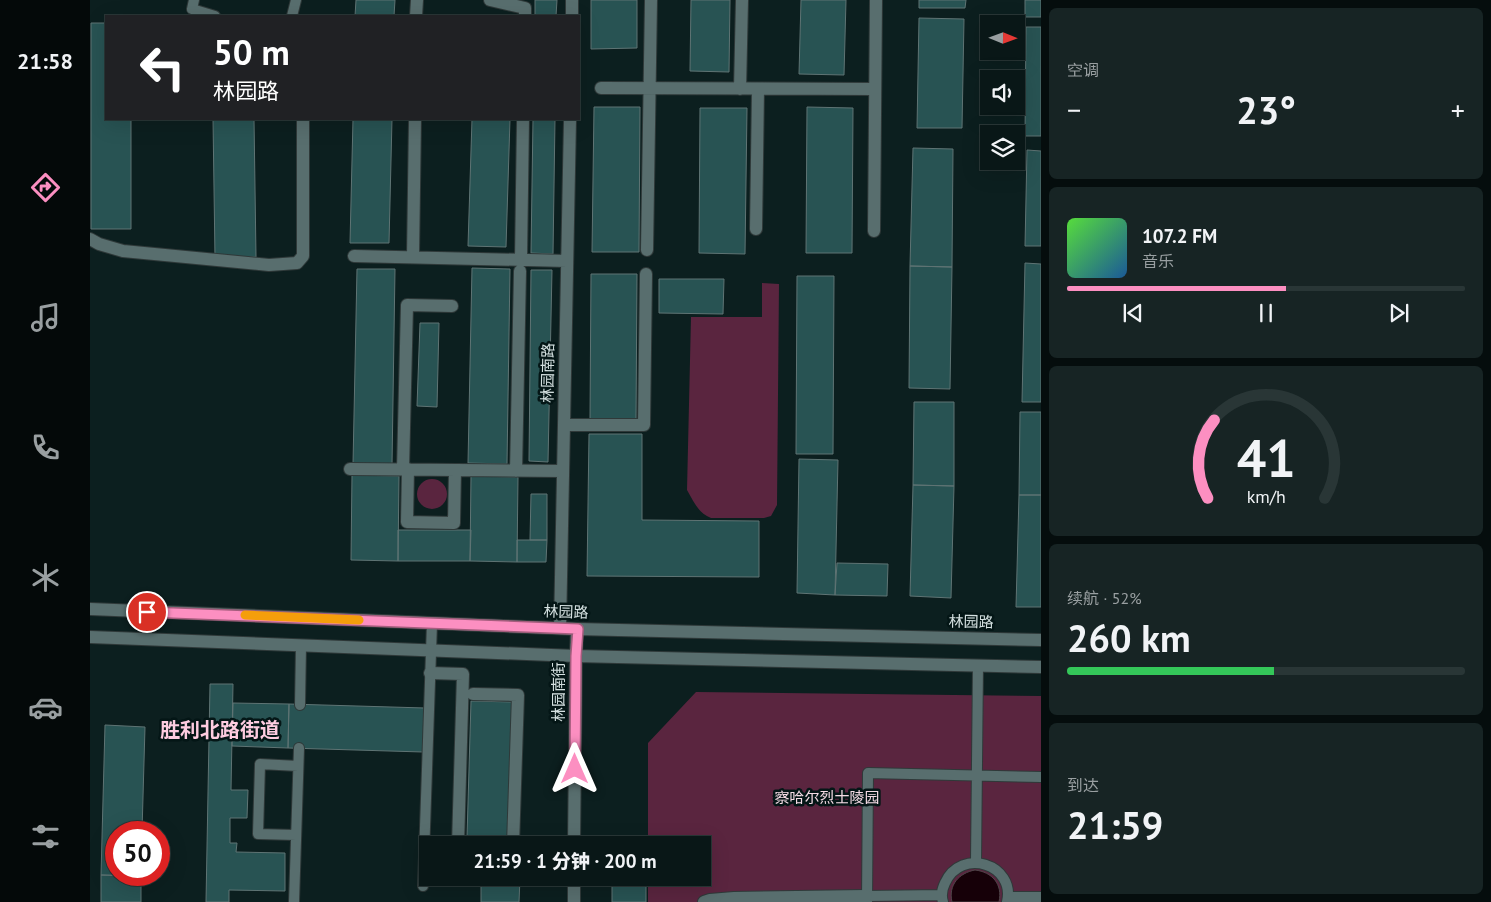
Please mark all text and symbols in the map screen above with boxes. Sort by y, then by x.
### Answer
north arrow [980,15,1025,60]
map controls [980,15,1025,170]
text: 50 m [213,29,290,75]
icon: left [130,35,195,100]
text: 21:58 [17,47,73,75]
text: 空调 [1067,60,1099,80]
button: sound [980,70,1025,115]
text: 林园路 [213,77,279,105]
text: 23° [1236,85,1296,134]
text: − [1067,91,1081,128]
text: + [1451,91,1465,128]
button: layers [980,125,1025,170]
icon: directions [28,170,63,205]
text: 107.2 FM [1142,224,1217,248]
text: 音乐 [1142,251,1174,271]
icon: previous [1119,299,1147,327]
icon: pause [1252,299,1280,327]
icon: next [1385,299,1413,327]
icon: music [28,300,63,335]
street label: 林园南路 [537,343,558,403]
text: 41 [1237,424,1295,491]
icon: phone [28,430,63,465]
text: km/h [1246,485,1286,508]
icon: climate [28,560,63,595]
text: 续航 · 52% [1067,588,1142,608]
pin [126,591,168,633]
icon: arrive [133,598,161,626]
street label: 林园路 [543,601,589,622]
street label: 林园路 [948,612,994,631]
text: 260 km [1067,613,1191,662]
street label: 林园南街 [549,662,568,722]
icon: car [28,690,63,725]
district label: 胜利北路街道 [160,717,280,743]
position arrow [548,742,600,794]
text: 到达 [1067,775,1099,795]
park label: 察哈尔烈士陵园 [774,788,880,807]
text: 21:59 [1067,800,1163,849]
icon: filters [28,819,63,854]
speed limit sign: 50 [105,821,170,886]
text: 21:59 · 1 分钟 · 200 m [473,849,657,873]

